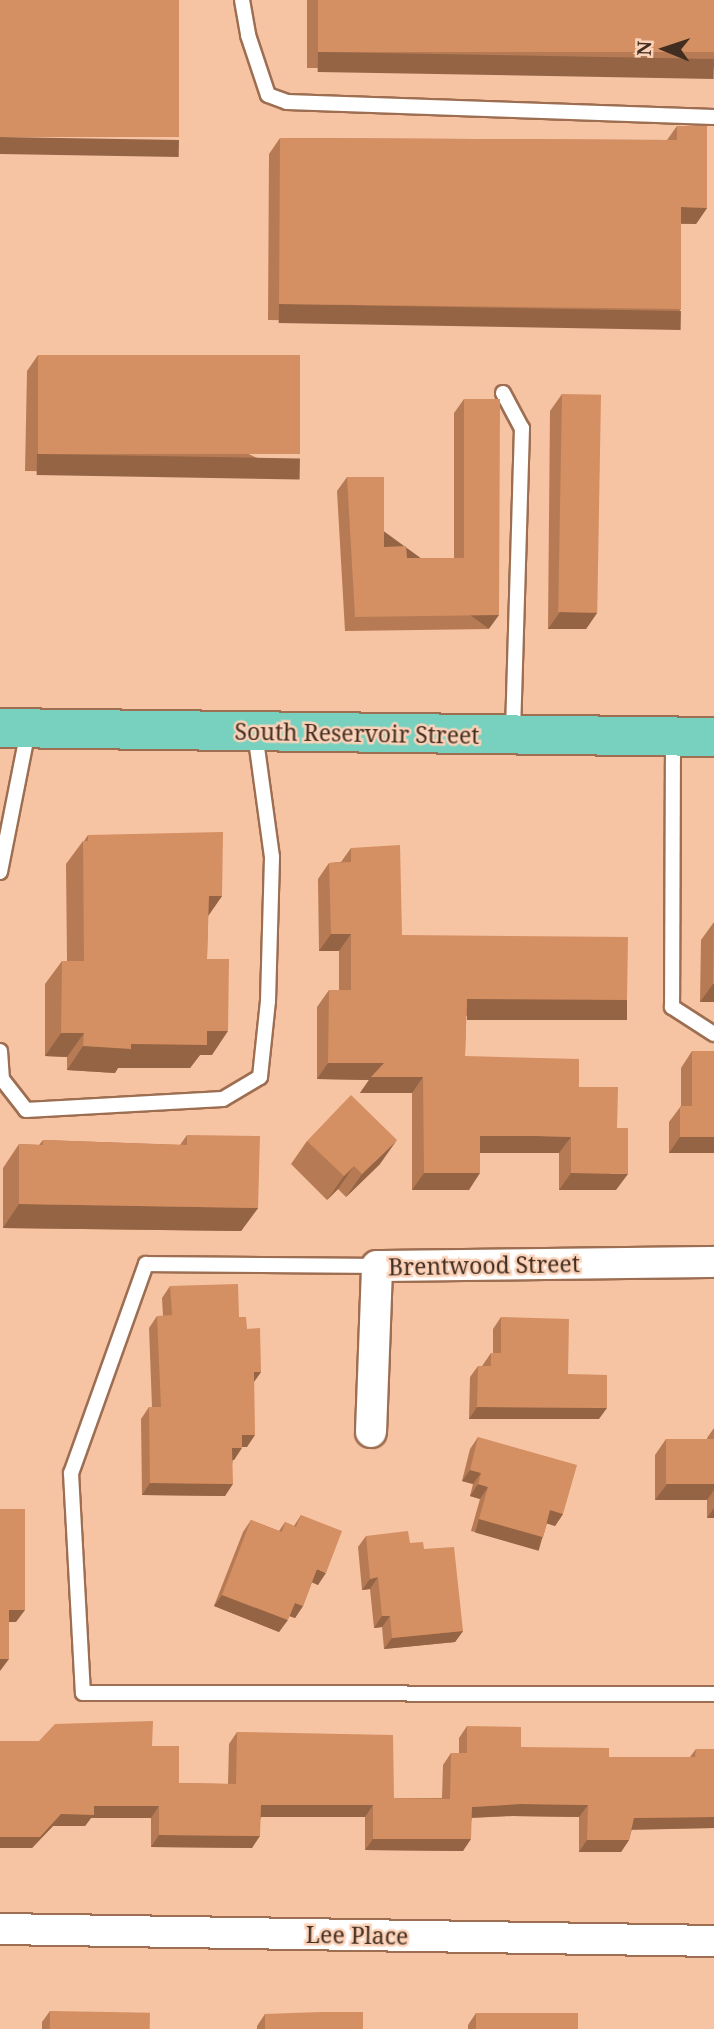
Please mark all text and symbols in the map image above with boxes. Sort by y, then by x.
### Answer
north arrow [630,14,700,84]
text: N [631,40,657,56]
street label: South Reservoir Street [234,717,480,749]
street label: Brentwood Street [388,1250,580,1280]
street label: Lee Place [306,1920,408,1950]

